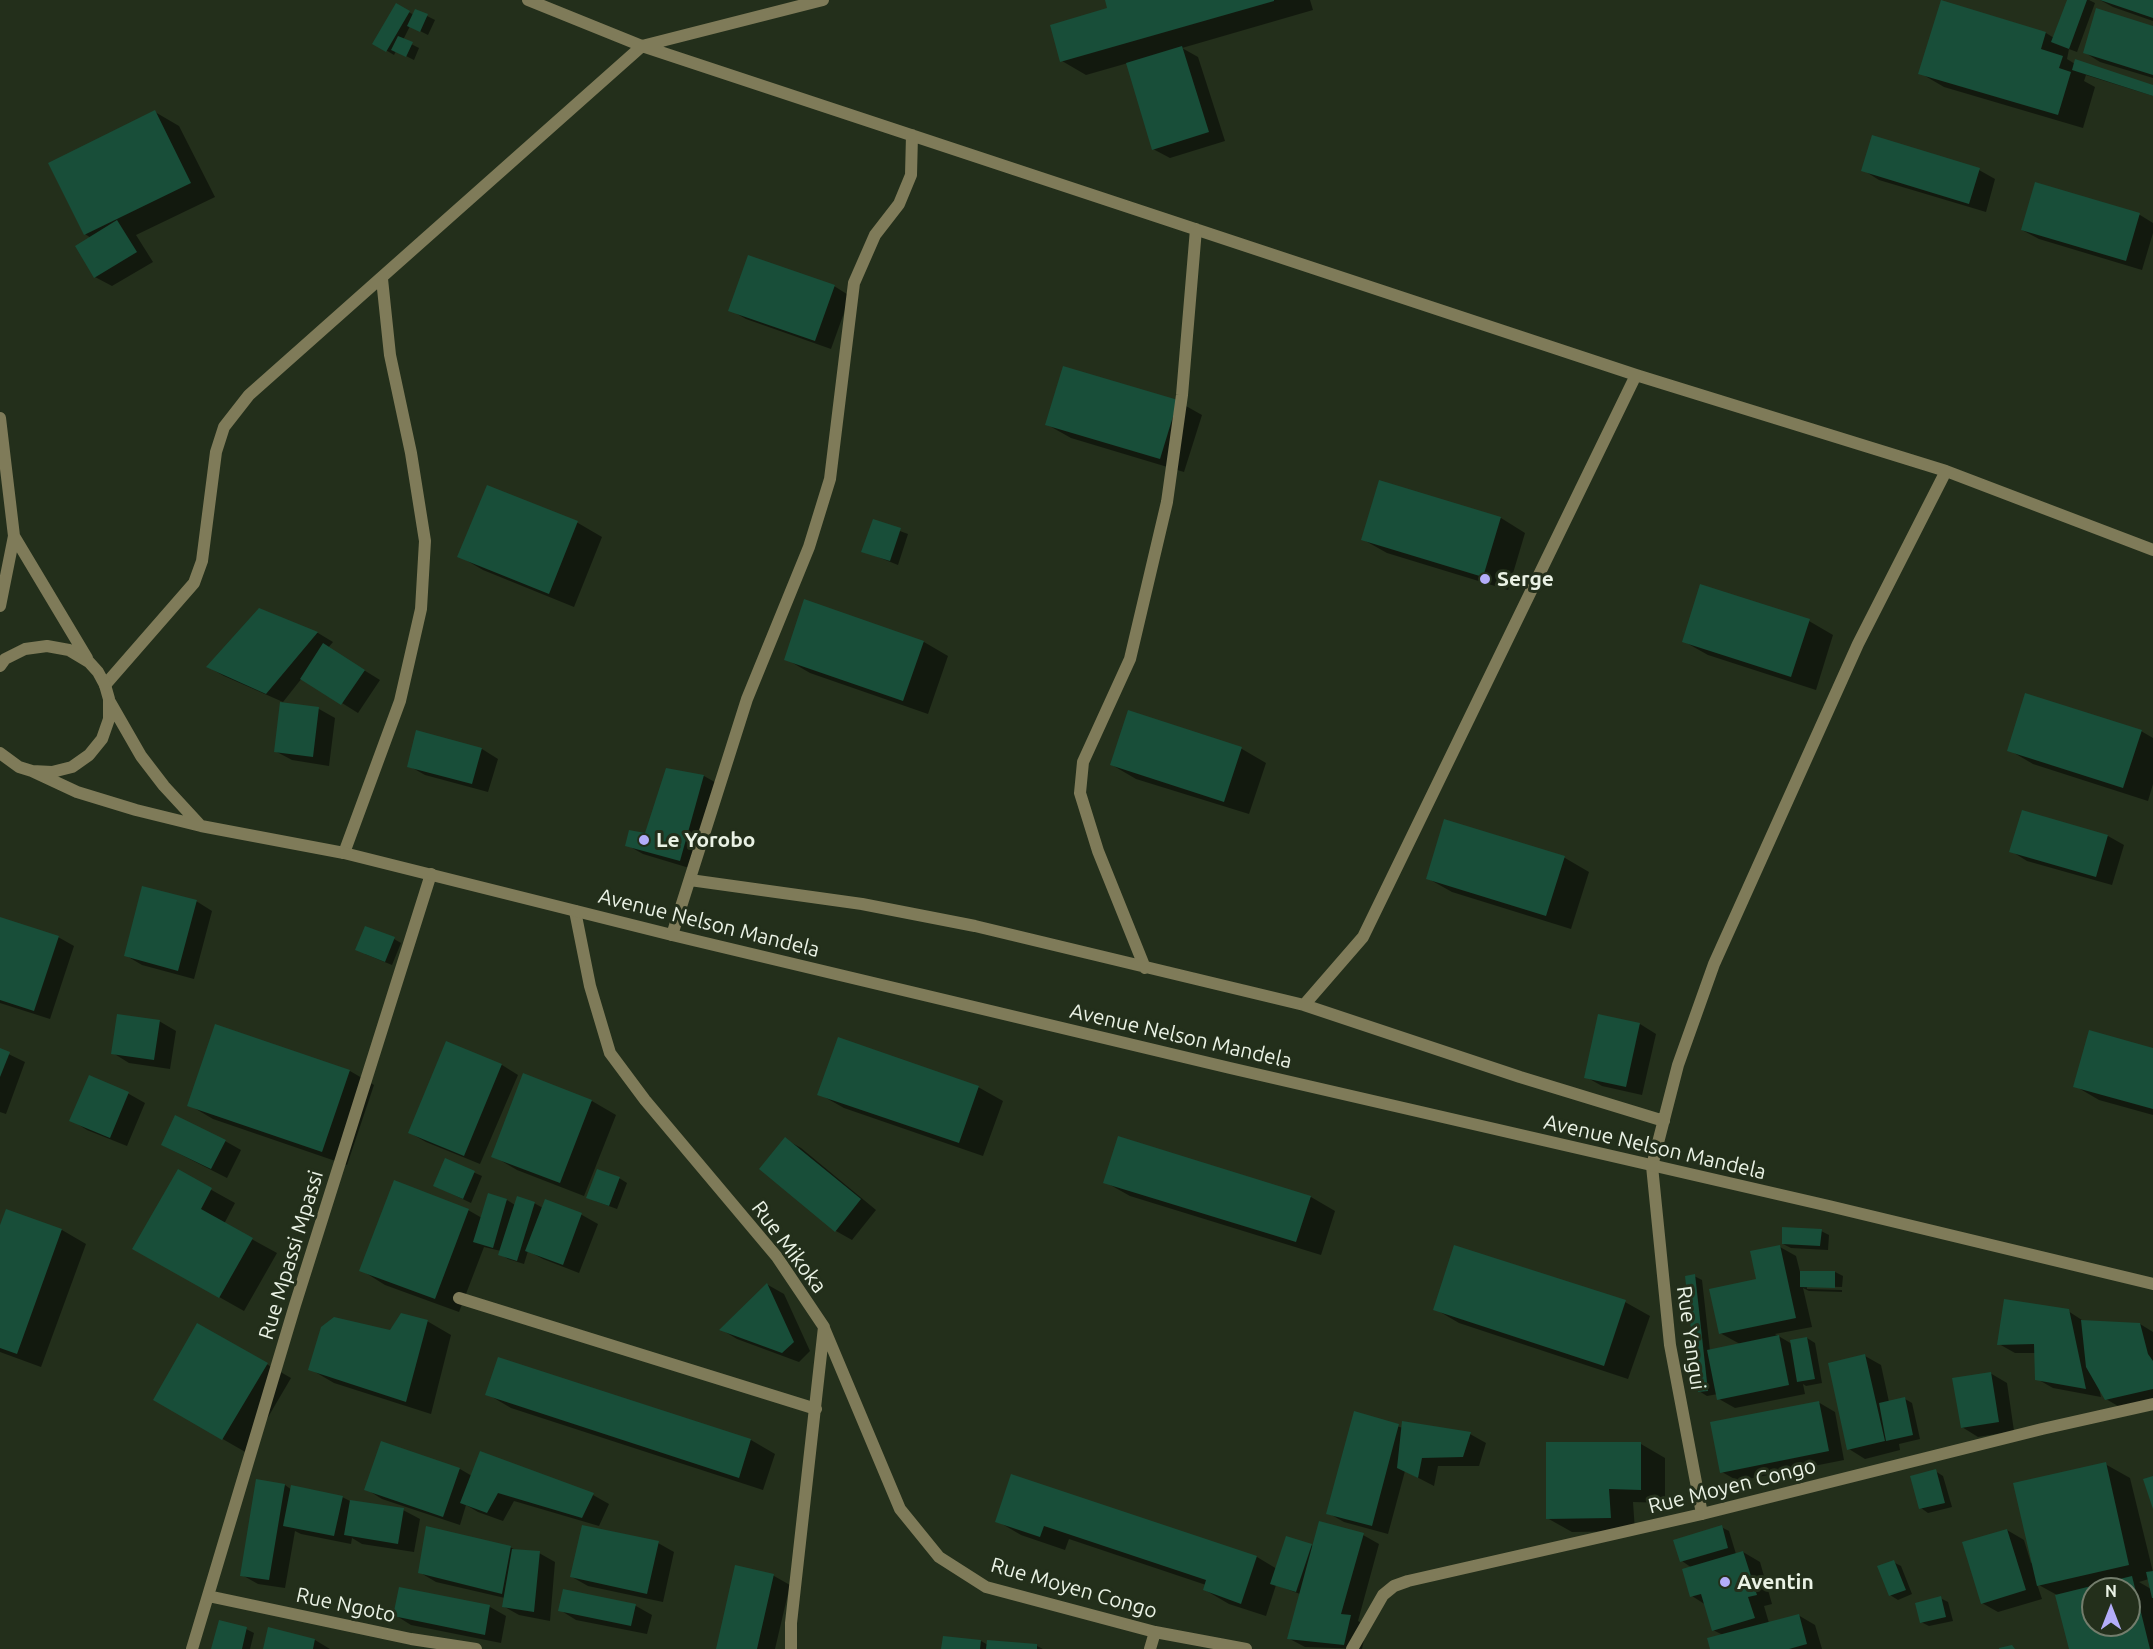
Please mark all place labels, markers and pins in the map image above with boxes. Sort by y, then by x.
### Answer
place label: Serge [1497,566,1554,592]
marker: Serge [1478,572,1492,586]
place label: Le Yorobo [656,827,755,853]
marker: Le Yorobo [637,833,651,847]
place label: Aventin [1737,1569,1814,1595]
marker: Aventin [1718,1575,1732,1589]

